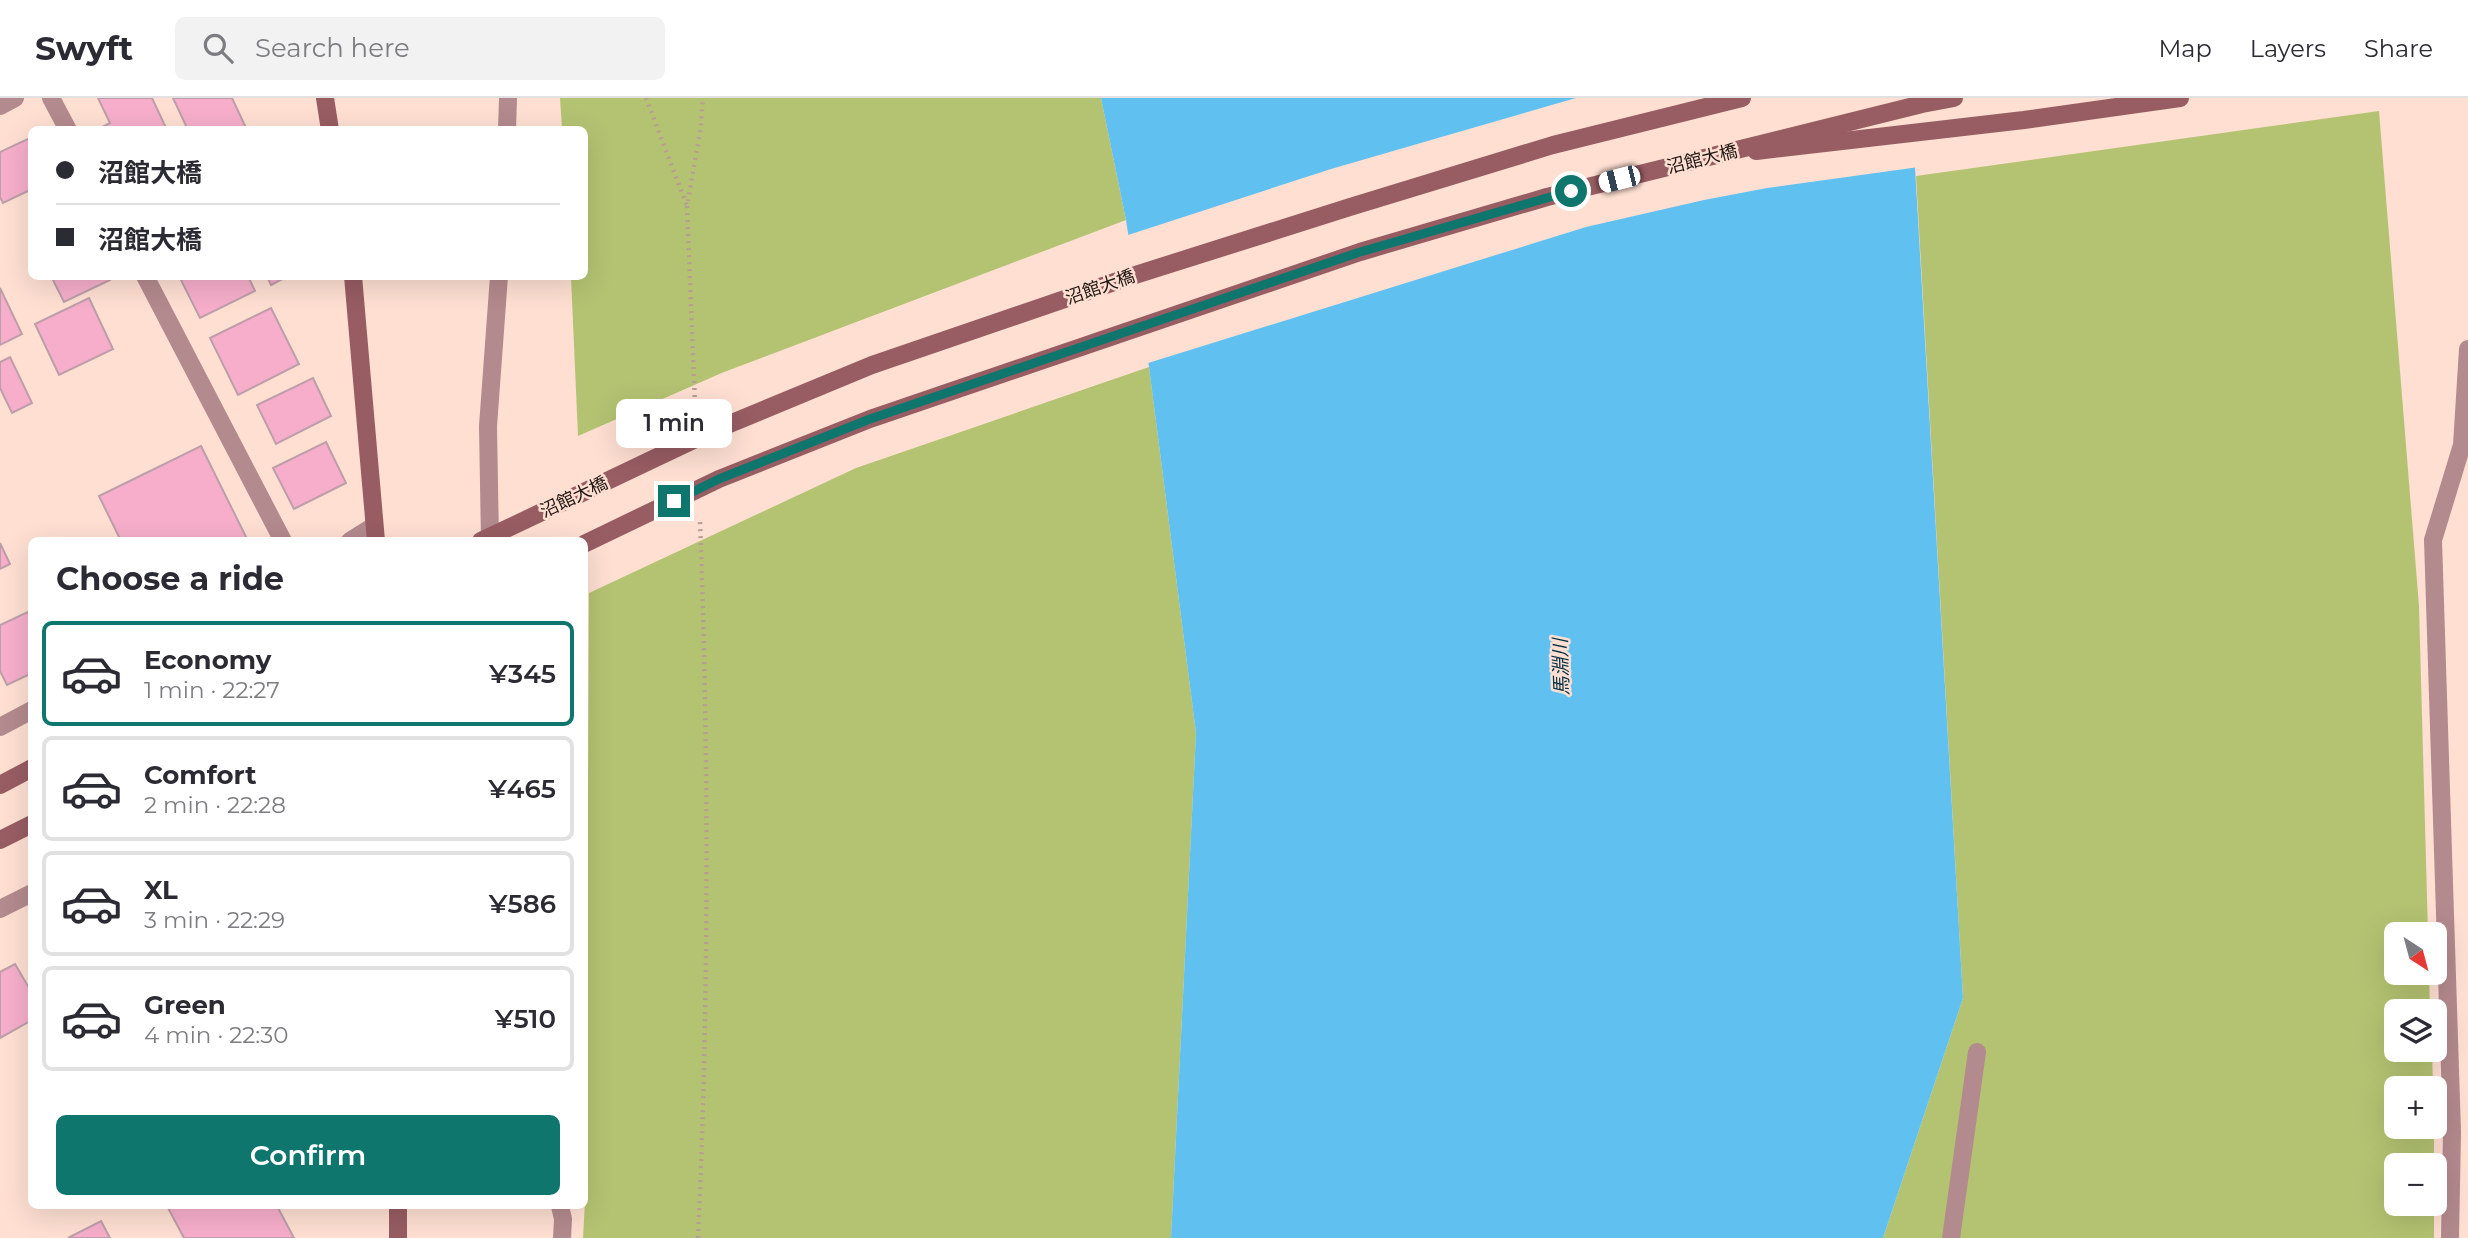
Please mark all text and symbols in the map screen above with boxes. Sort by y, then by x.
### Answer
search box [175,17,665,80]
text: Swyft [35,28,133,68]
icon: search [199,29,237,67]
text: Search here [255,32,410,64]
text: Map [2158,34,2212,63]
text: Layers [2250,34,2326,63]
text: Share [2364,34,2433,63]
street label: 沼館大橋 [1664,140,1740,178]
text: 沼館大橋 [98,157,202,189]
car [1597,164,1642,194]
route start [1555,175,1587,207]
text: 沼館大橋 [98,224,202,256]
street label: 沼館大橋 [1062,265,1138,309]
callout: 1 min [616,400,732,448]
text: 1 min [643,409,705,437]
street label: 沼館大橋 [537,472,611,522]
route end [658,485,690,517]
text: Choose a ride [56,559,284,598]
water label: 馬淵川 [1548,636,1573,696]
icon: car [60,642,123,705]
text: Economy [144,644,271,676]
text: ¥345 [489,658,556,690]
text: 1 min · 22:27 [144,676,280,704]
icon: car [60,757,123,820]
text: Comfort [144,759,256,791]
text: ¥465 [488,773,556,805]
text: 2 min · 22:28 [144,791,286,819]
icon: car [60,872,123,935]
text: XL [144,874,178,906]
text: ¥586 [489,888,556,920]
text: 3 min · 22:29 [144,906,285,934]
north arrow [2384,922,2446,985]
map controls [2384,922,2447,1216]
icon: car [60,987,123,1050]
text: Green [144,989,226,1021]
button: layers [2384,999,2447,1062]
text: ¥510 [495,1003,556,1035]
text: 4 min · 22:30 [144,1021,288,1049]
button: + [2384,1076,2447,1139]
button: Confirm [56,1115,560,1195]
button: − [2384,1153,2447,1216]

